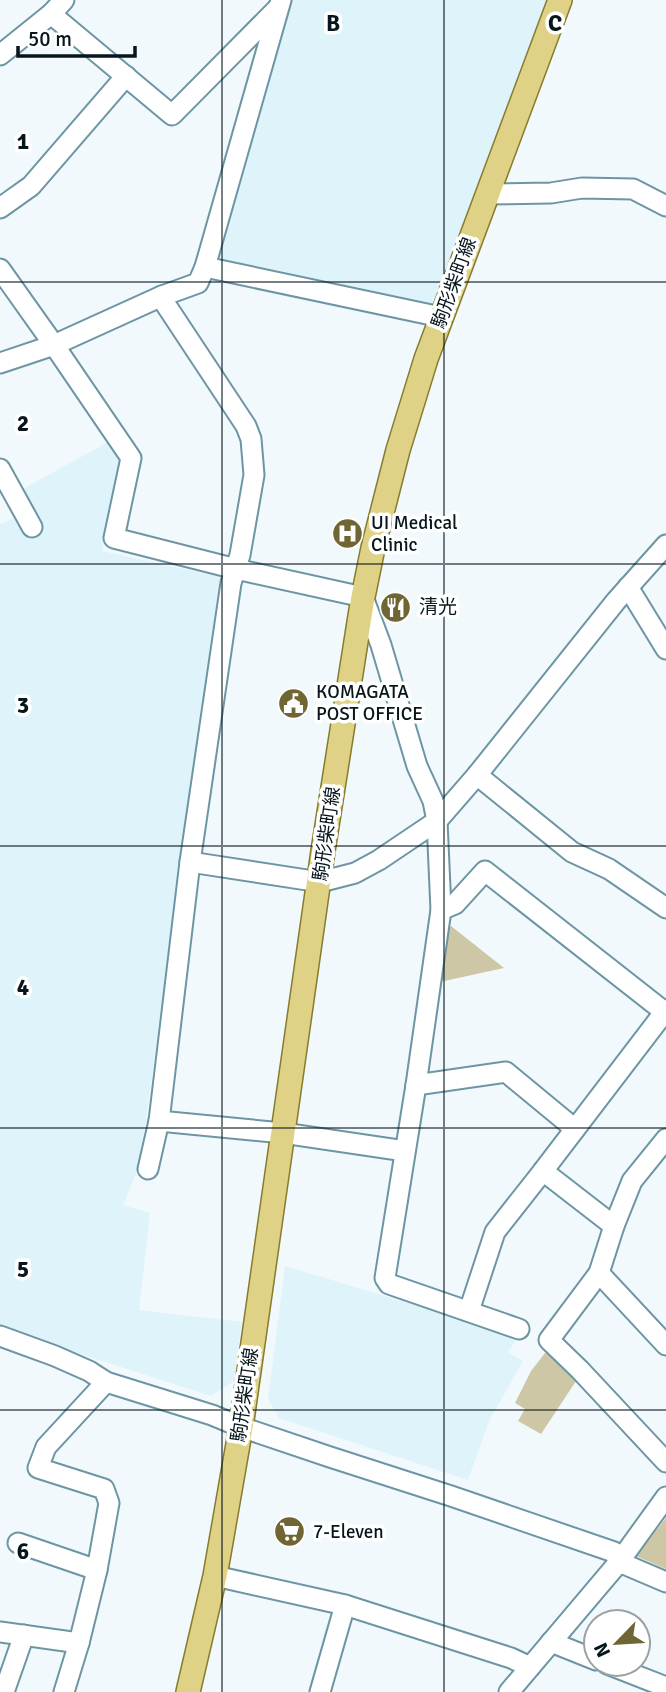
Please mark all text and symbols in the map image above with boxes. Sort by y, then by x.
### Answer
text: B [326,9,340,38]
text: C [548,9,562,38]
scale bar [18,14,135,58]
text: 50 m [28,26,72,52]
text: 1 [17,127,29,156]
street label: 駒形柴町線 [426,234,482,332]
text: 2 [17,409,29,438]
place label: UI Medical Clinic [371,511,458,557]
hospital icon: UI Medical Clinic [331,517,365,551]
restaurant icon: 清光 [379,590,413,624]
place label: 清光 [419,595,457,619]
place label: KOMAGATA POST OFFICE [316,680,423,726]
public building icon: KOMAGATA POST OFFICE [276,686,310,720]
text: 3 [17,691,29,720]
street label: 駒形柴町線 [309,785,345,883]
text: 4 [17,973,29,1002]
text: 5 [17,1255,29,1284]
street label: 駒形柴町線 [227,1346,263,1444]
supermarket icon: 7-Eleven [273,1515,307,1549]
place label: 7-Eleven [313,1520,384,1544]
text: 6 [17,1537,29,1566]
north arrow [582,1608,652,1678]
text: N [589,1639,616,1661]

